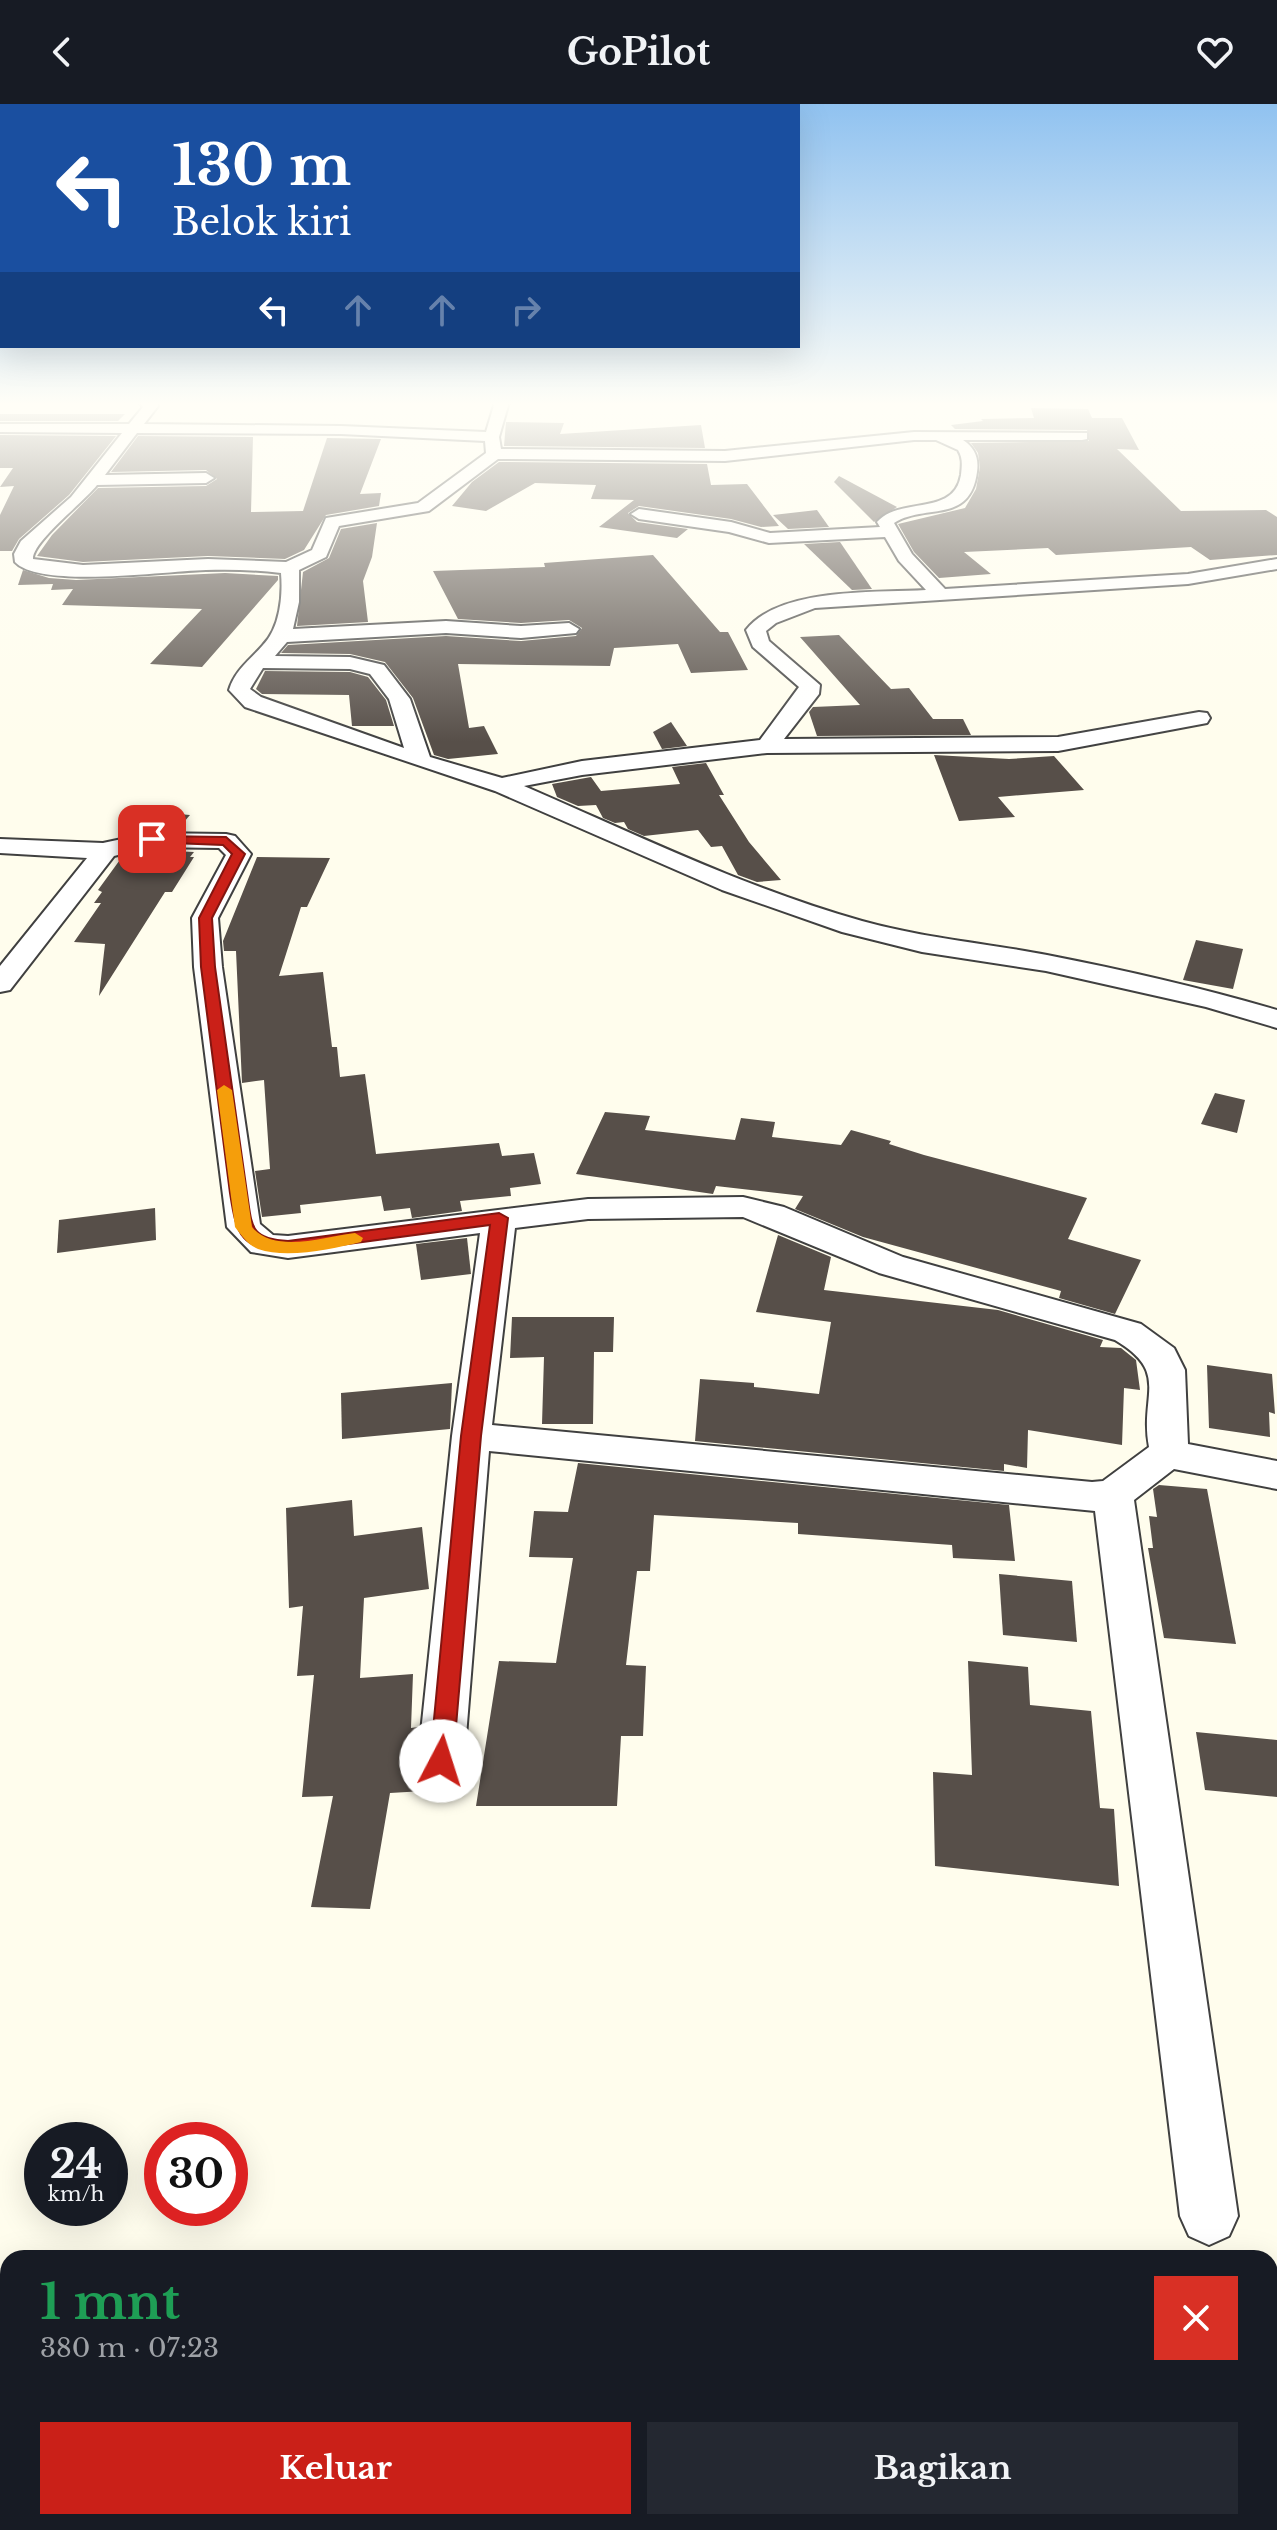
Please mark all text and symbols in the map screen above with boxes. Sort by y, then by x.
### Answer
icon: back [40,30,84,74]
text: GoPilot [567,30,710,75]
icon: heart [1193,30,1237,74]
text: 130 m [172,131,351,200]
icon: left [40,136,144,240]
text: Belok kiri [172,200,351,245]
icon: left [252,288,296,332]
icon: ahead [336,288,380,332]
icon: ahead [420,288,464,332]
icon: right [504,288,548,332]
pin [118,805,186,873]
icon: arrive [130,817,174,861]
position arrow [399,1719,483,1803]
speed limit sign: 30 [144,2122,248,2226]
text: 24 [50,2139,102,2189]
text: km/h [48,2182,104,2206]
text: 1 mnt [40,2272,180,2332]
button: close [1154,2276,1238,2360]
text: 380 m · 07:23 [40,2332,219,2364]
button: Keluar [40,2422,631,2514]
button: Bagikan [647,2422,1238,2514]

